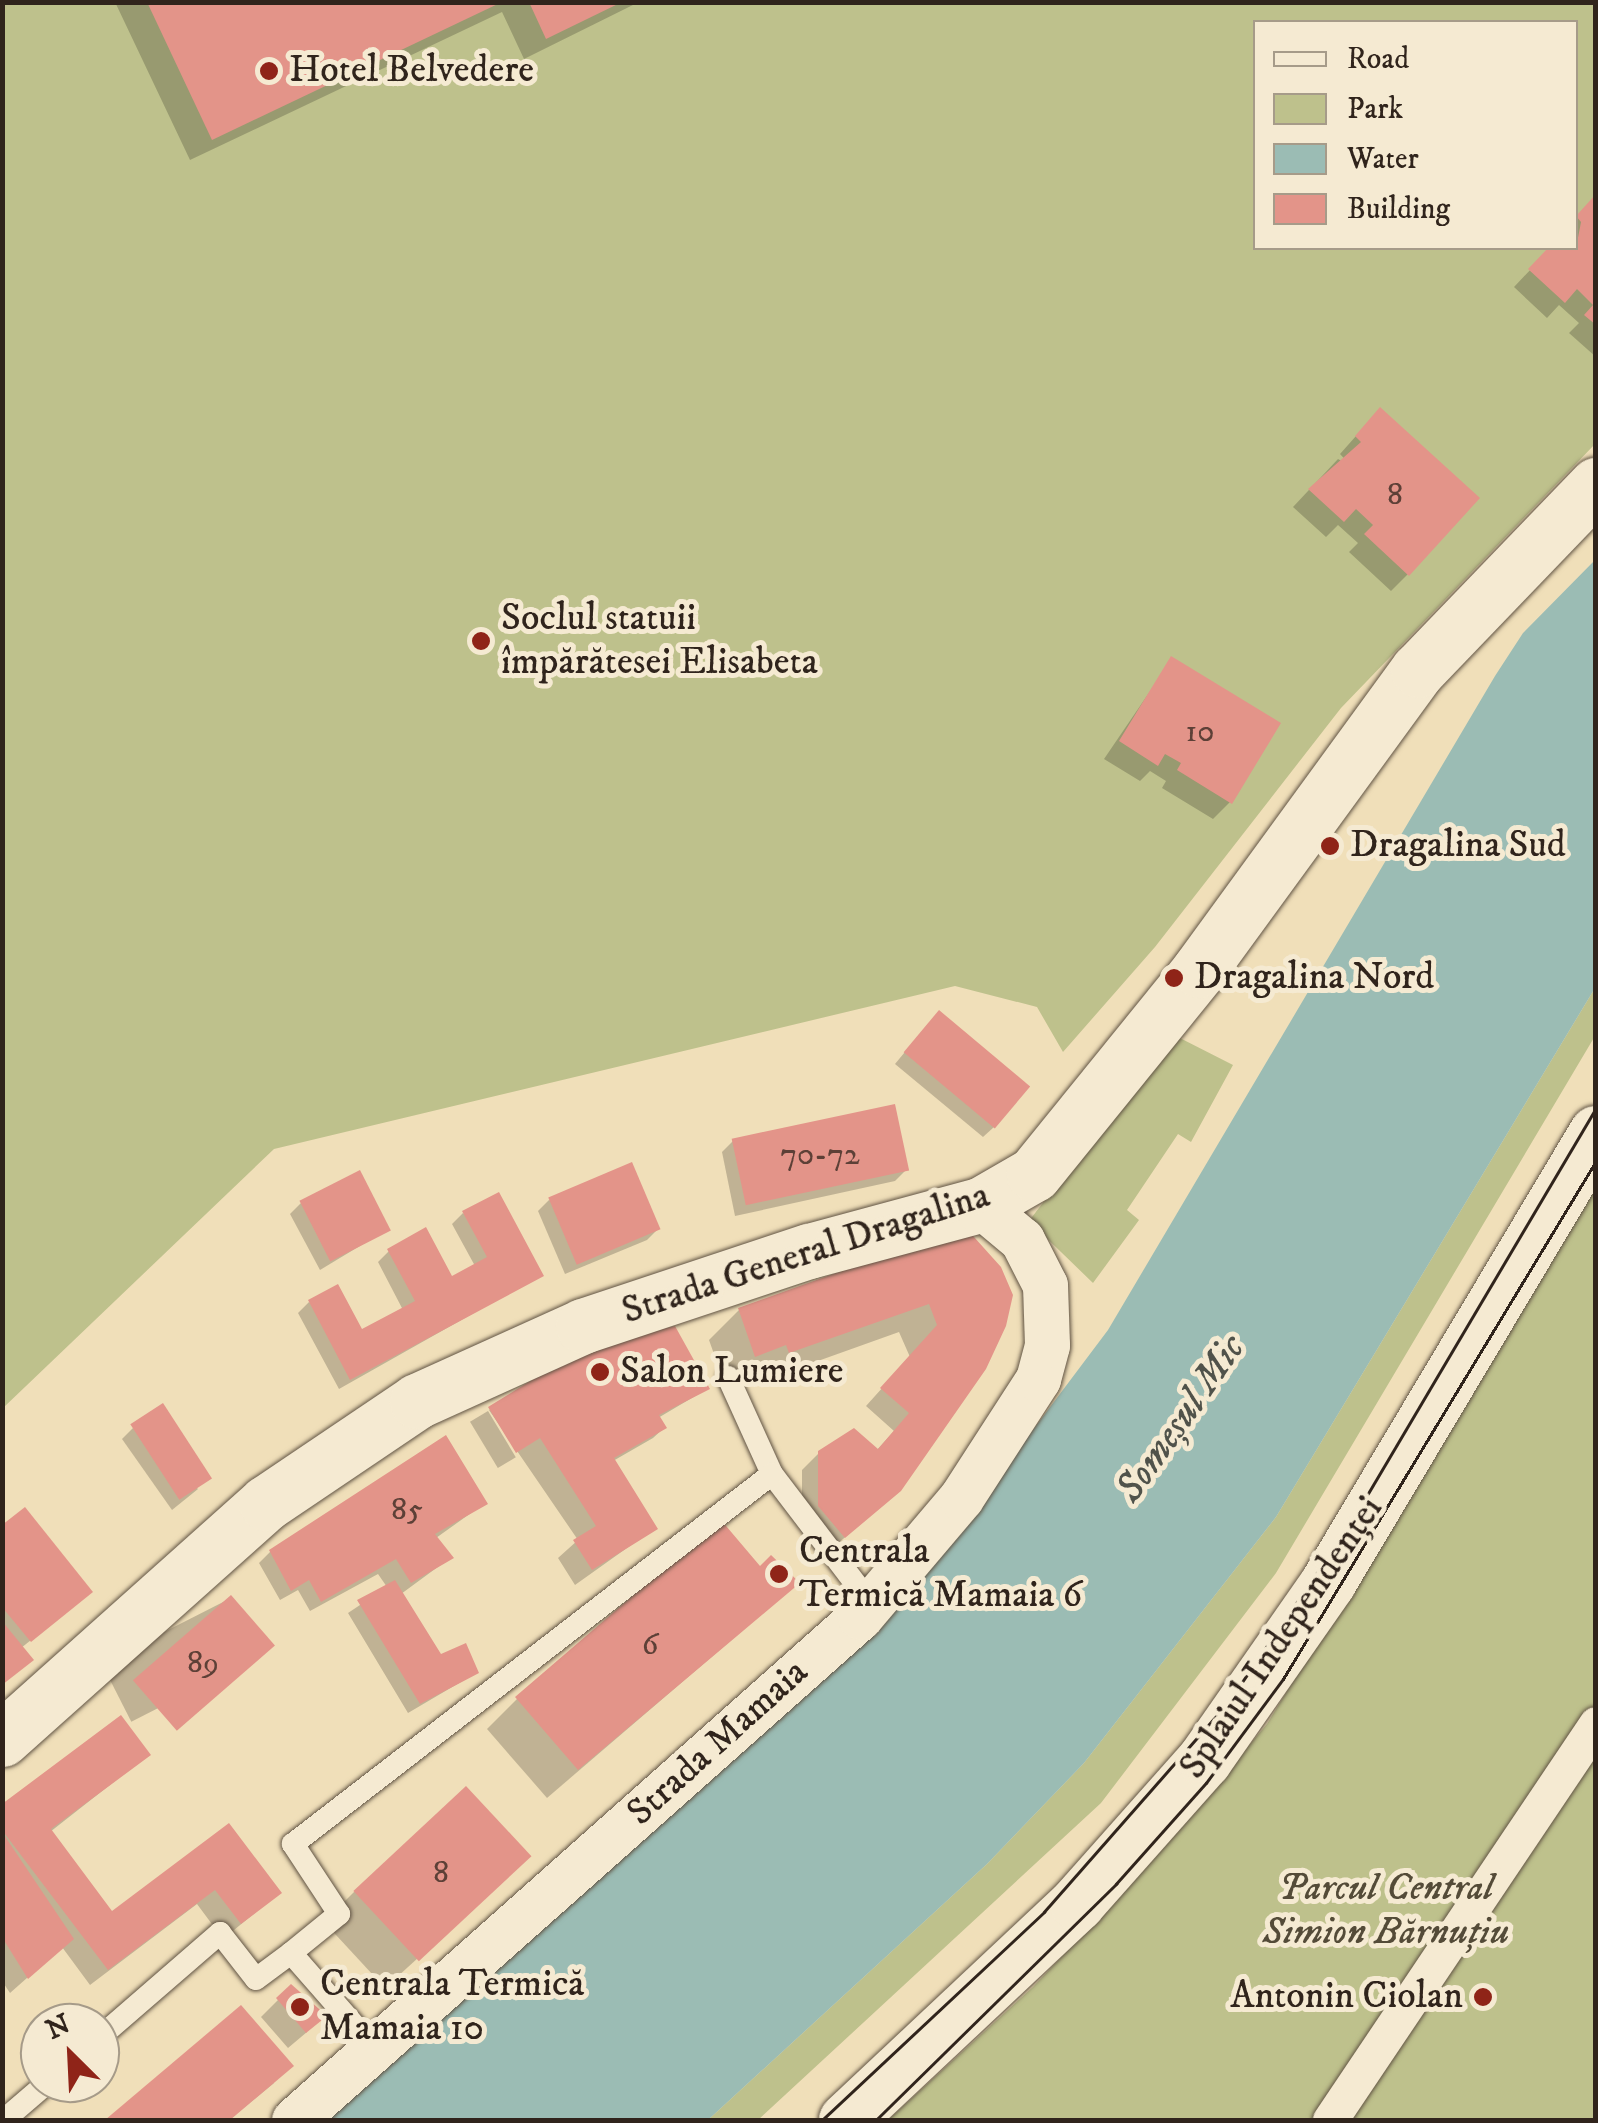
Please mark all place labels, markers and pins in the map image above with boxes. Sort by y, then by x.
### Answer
place label: Hotel Belvedere [289,48,534,94]
marker: Hotel Belvedere [258,60,280,82]
place label: Soclul statuii împărătesei Elisabeta [501,596,818,686]
marker: Soclul statuii împărătesei Elisabeta [470,630,492,652]
place label: Dragalina Sud [1350,823,1566,869]
marker: Dragalina Sud [1319,835,1341,857]
place label: Dragalina Nord [1194,955,1434,1001]
marker: Dragalina Nord [1163,967,1185,989]
place label: Salon Lumiere [620,1349,844,1395]
marker: Salon Lumiere [589,1361,611,1383]
place label: Centrala Termică Mamaia 6 [799,1529,1082,1618]
marker: Centrala Termică Mamaia 6 [768,1563,790,1585]
place label: Centrala Termică Mamaia 10 [320,1962,584,2052]
place label: Antonin Ciolan [1230,1974,1463,2020]
marker: Antonin Ciolan [1472,1986,1494,2008]
marker: Centrala Termică Mamaia 10 [289,1996,311,2018]

